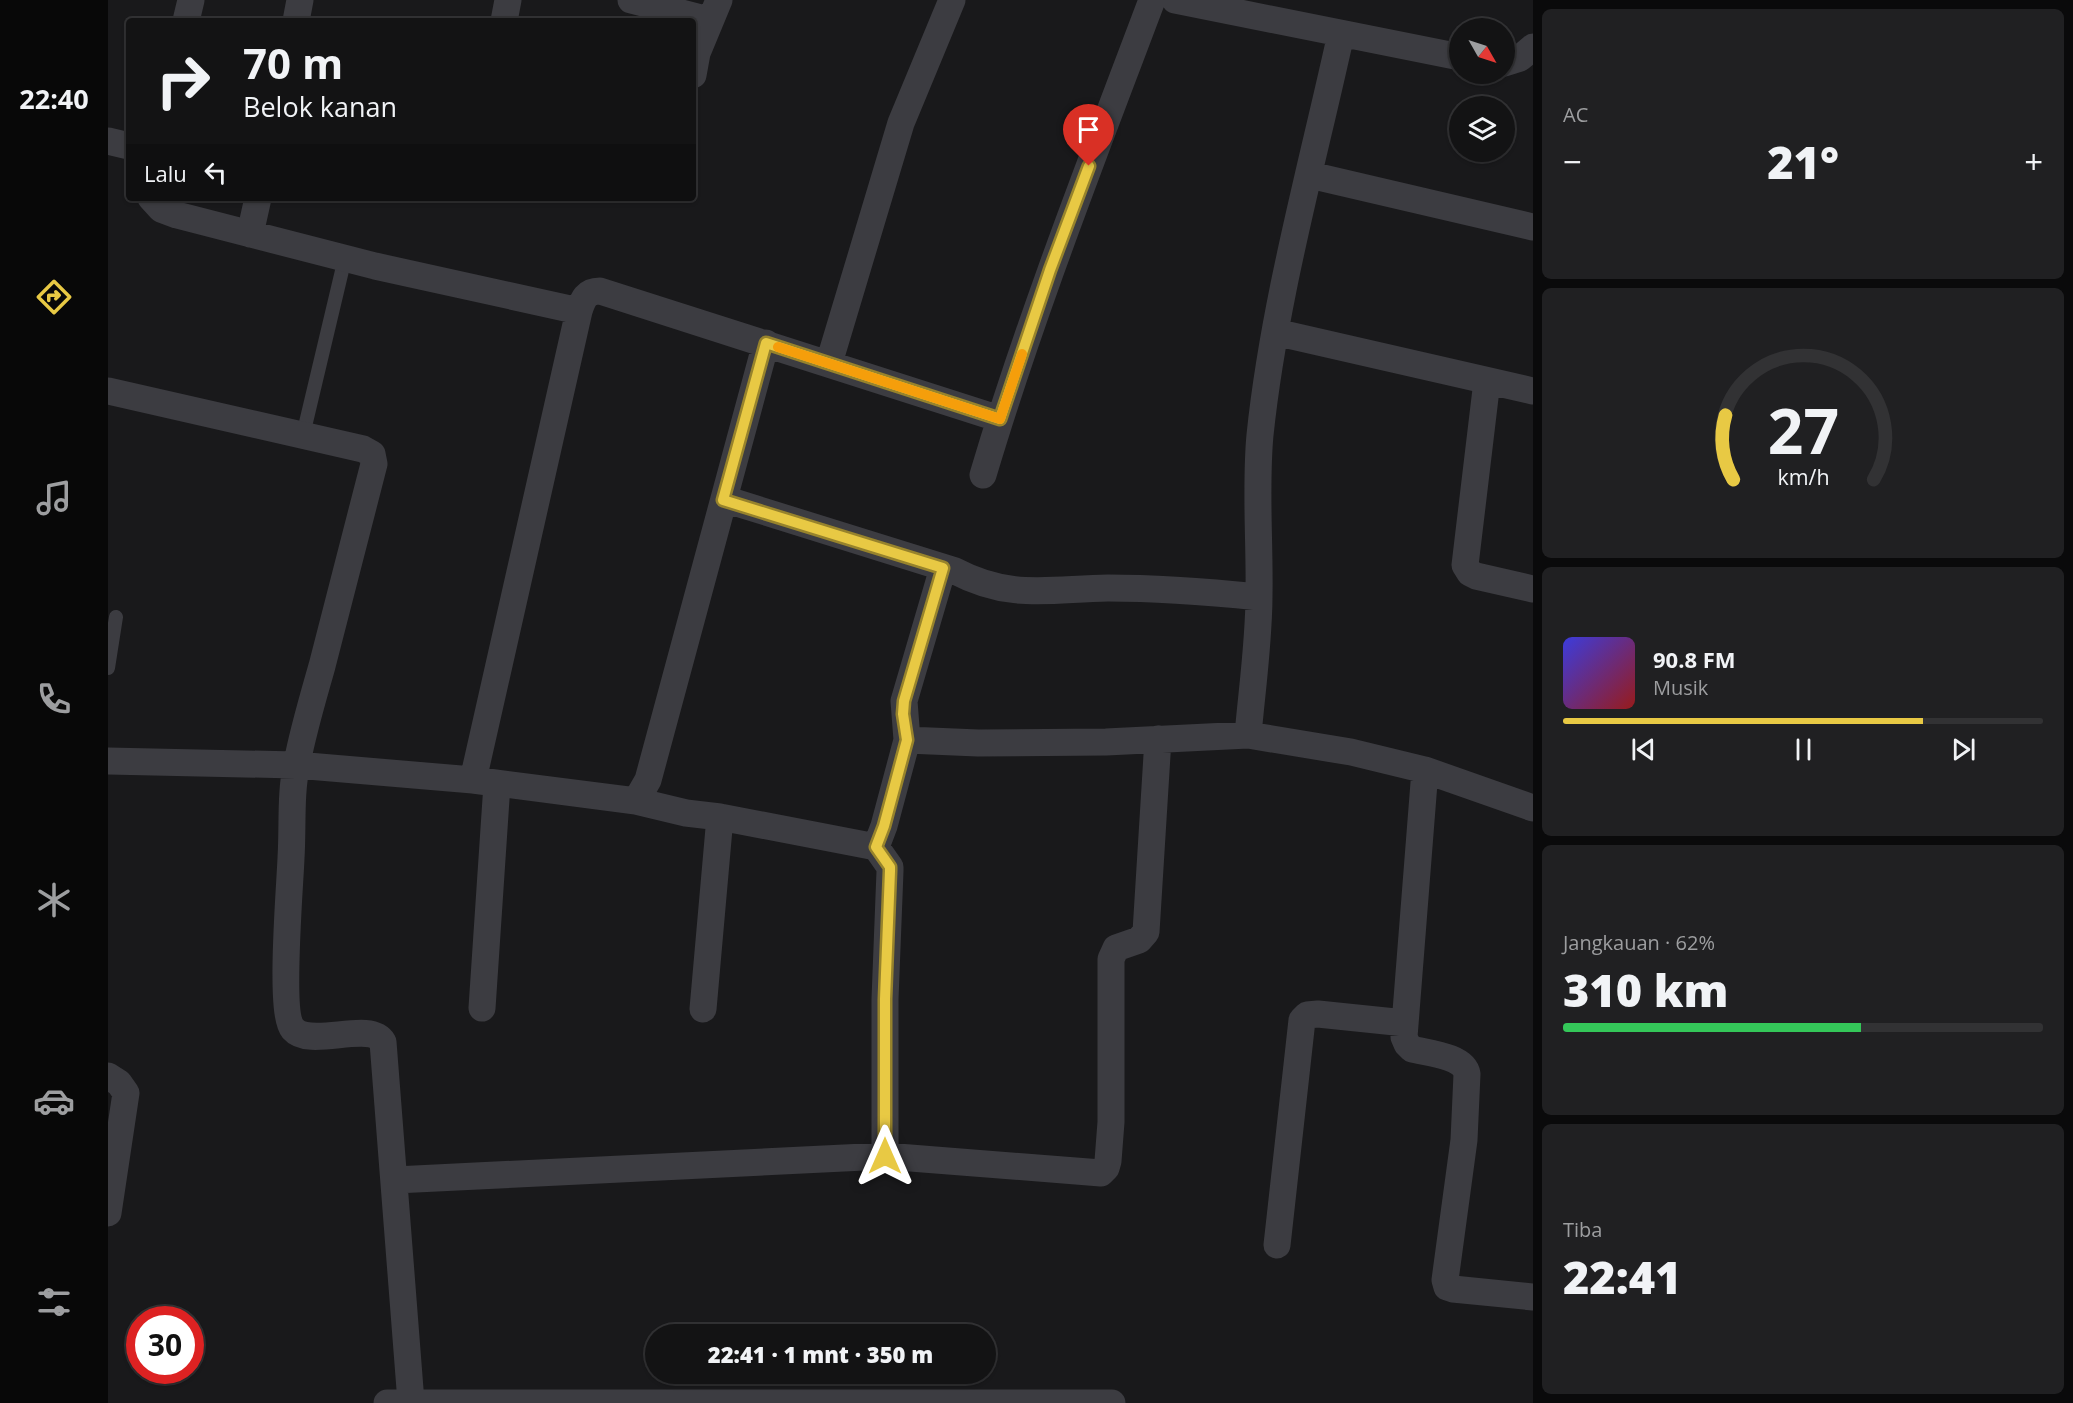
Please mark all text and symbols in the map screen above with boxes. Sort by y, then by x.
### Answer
north arrow [1449,18,1515,84]
map controls [1449,18,1515,162]
text: 70 m [243,34,343,91]
icon: right [144,42,222,120]
text: 22:40 [19,80,89,117]
text: Belok kanan [243,88,397,125]
button: layers [1449,96,1515,162]
text: AC [1563,101,1588,128]
pin [1063,104,1114,166]
icon: arrive [1072,113,1105,146]
text: 21° [1767,131,1839,192]
text: − [1563,139,1582,184]
text: + [2024,139,2043,184]
icon: left [199,156,232,189]
text: Lalu [144,158,187,188]
icon: directions [33,276,75,318]
text: 27 [1767,387,1839,472]
text: km/h [1777,462,1829,491]
icon: music [33,477,75,519]
text: 90.8 FM [1653,644,1736,674]
text: Musik [1653,674,1708,701]
icon: phone [33,678,75,720]
icon: previous [1627,733,1660,766]
icon: pause [1787,733,1820,766]
icon: next [1947,733,1980,766]
icon: climate [33,879,75,921]
text: Jangkauan · 62% [1563,929,1715,956]
text: 310 km [1563,959,1728,1020]
icon: car [33,1080,75,1122]
position arrow [853,1124,917,1188]
text: Tiba [1563,1216,1602,1243]
text: 22:41 [1563,1246,1681,1307]
icon: filters [33,1281,75,1323]
speed limit sign: 30 [126,1306,204,1384]
text: 22:41 · 1 mnt · 350 m [708,1339,933,1369]

